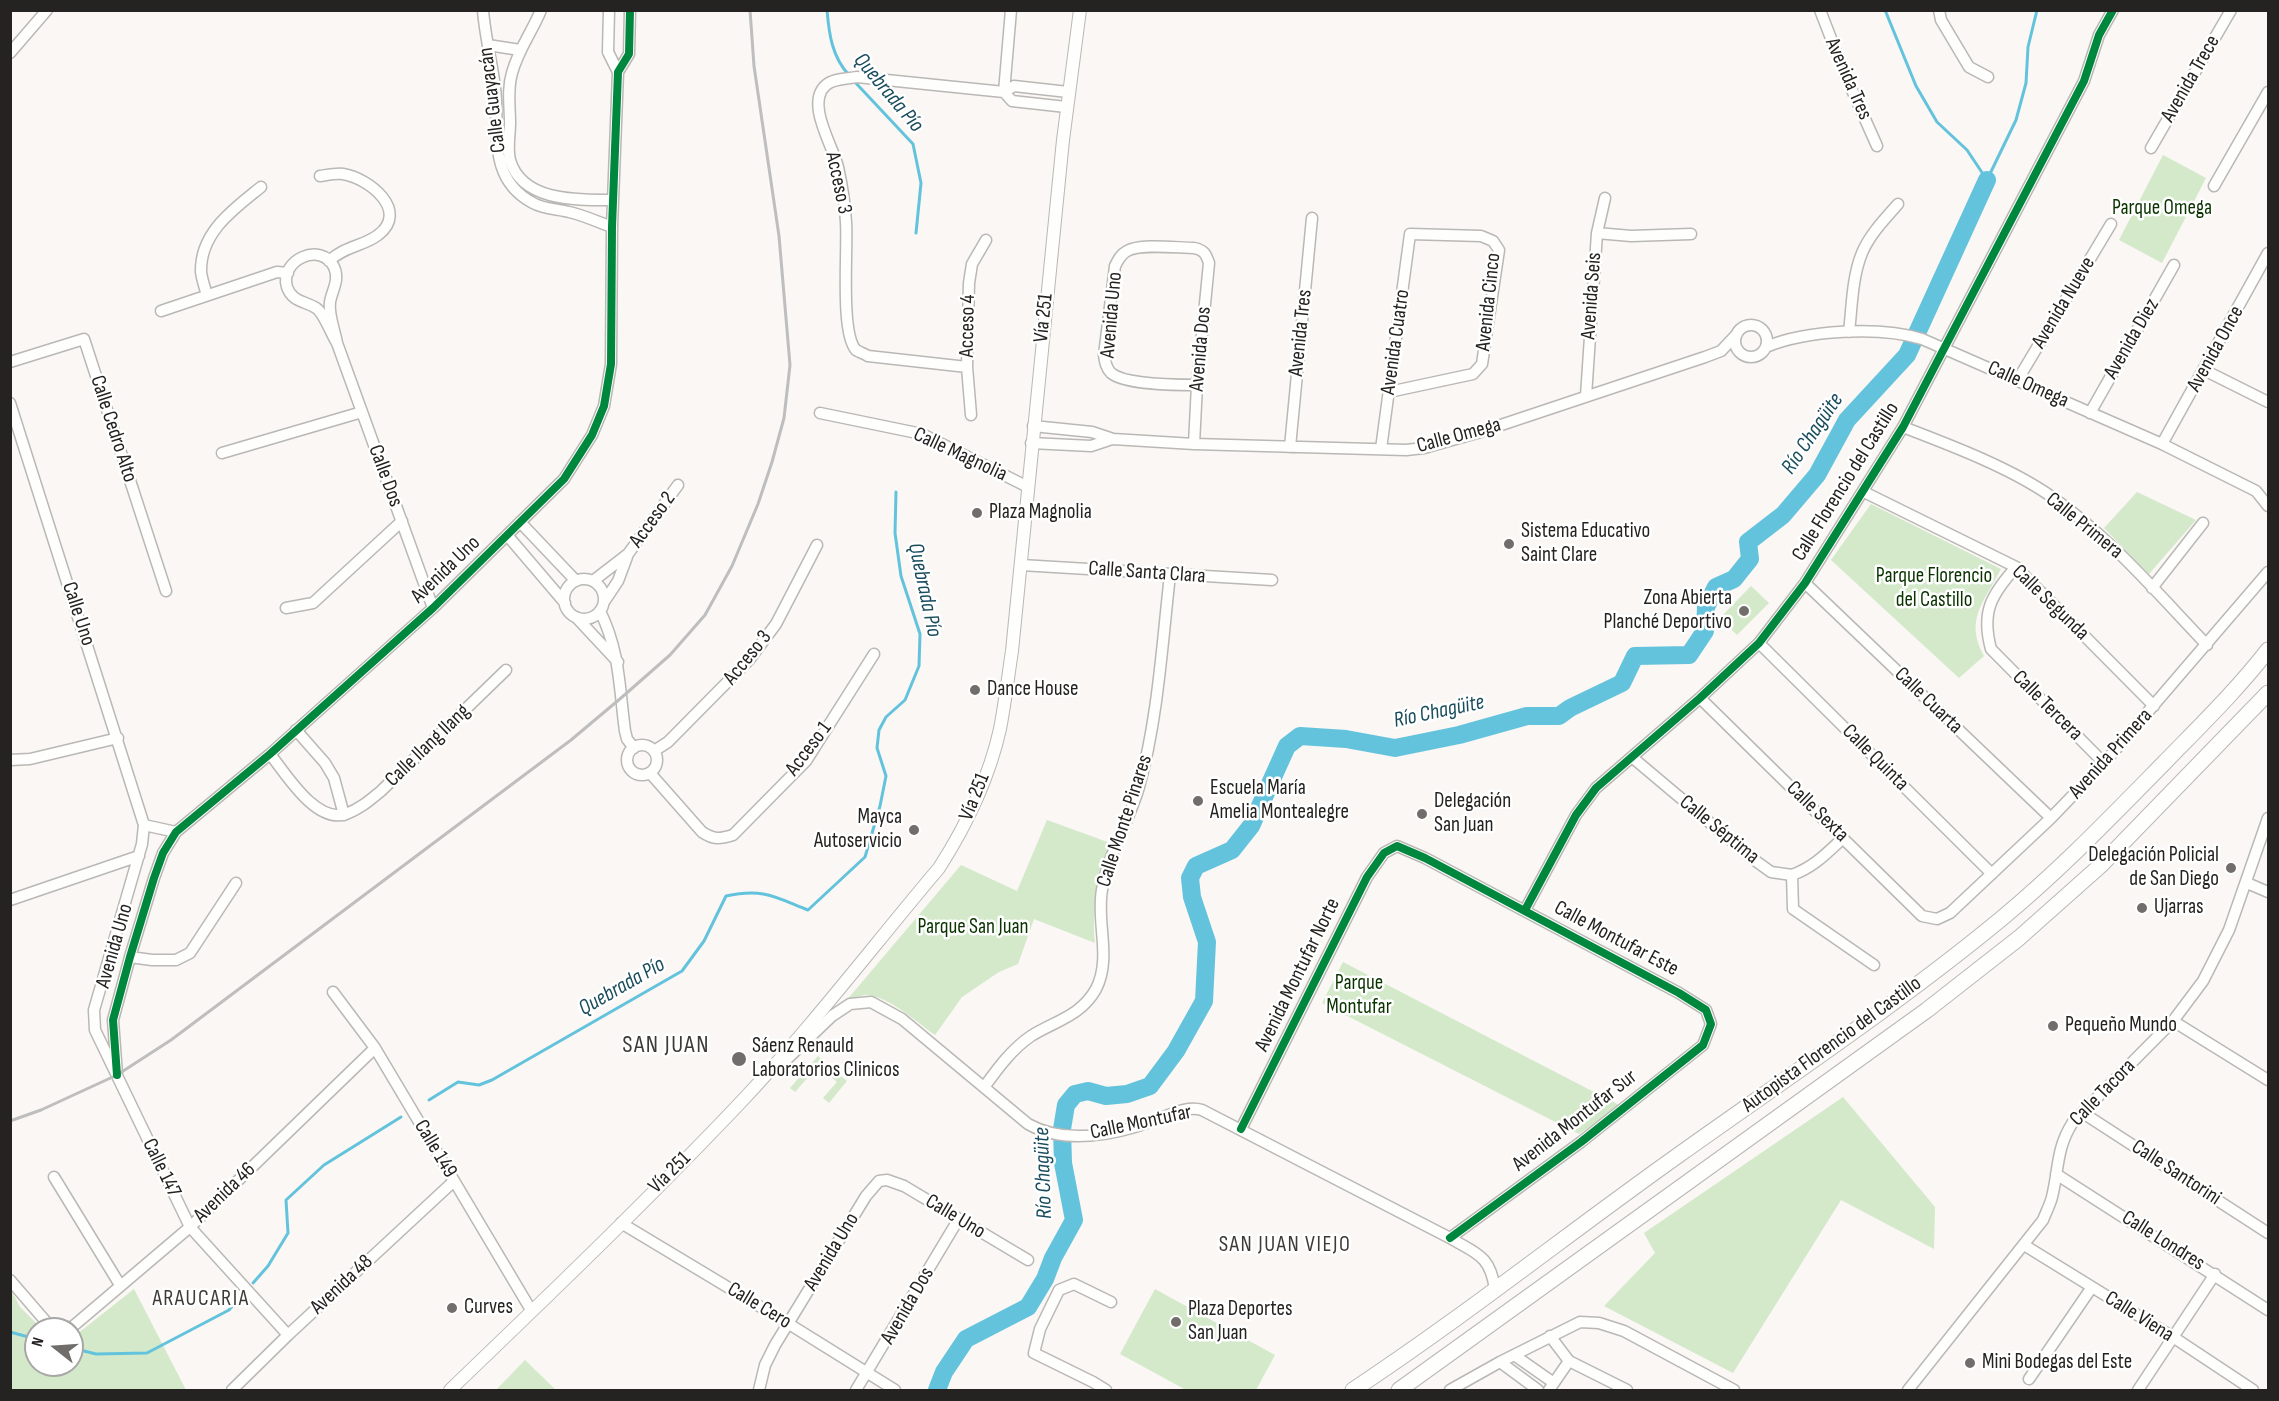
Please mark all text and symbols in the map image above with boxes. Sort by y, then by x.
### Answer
street label: Avenida Trece [2156,31,2226,127]
street label: Avenida Tres [1819,34,1877,124]
street label: Calle Guayacán [474,46,512,154]
water label: Quebrada Pío [847,48,929,138]
street label: Acceso 3 [819,150,857,216]
park label: Parque Omega [2112,196,2212,222]
street label: Avenida Cinco [1471,252,1507,352]
street label: Avenida Seis [1576,252,1608,340]
street label: Avenida Nueve [2027,253,2101,353]
street label: Avenida Uno [1096,271,1128,359]
street label: Avenida Tres [1284,288,1318,378]
street label: Avenida Cuatro [1376,288,1416,396]
street label: Vía 251 [1029,292,1059,344]
street label: Acceso 4 [955,294,981,358]
street label: Avenida Diez [2099,294,2165,384]
street label: Avenida Once [2182,302,2250,396]
street label: Avenida Dos [1185,306,1217,392]
street label: Calle Omega [1984,356,2072,414]
street label: Calle Cedro Alto [84,373,142,485]
water label: Río Chagüite [1776,389,1850,479]
street label: Calle Florencio del Castillo [1787,398,1905,566]
street label: Calle Omega [1414,413,1504,459]
street label: Calle Magnolia [909,422,1011,488]
street label: Calle Dos [362,442,408,510]
street label: Acceso 2 [624,487,682,553]
street label: Calle Primera [2040,487,2128,565]
place label: Plaza Magnolia [989,500,1092,526]
marker: Plaza Magnolia [970,506,984,520]
place label: Sistema Educativo Saint Clare [1521,519,1650,569]
street label: Avenida Uno [406,531,486,609]
marker: Sistema Educativo Saint Clare [1502,537,1516,551]
water label: Quebrada Pío [901,541,947,639]
street label: Calle Santa Clara [1088,556,1206,590]
street label: Calle Segunda [2006,560,2094,646]
park label: Parque Florencio del Castillo [1876,564,1992,614]
street label: Calle Uno [56,579,100,649]
place label: Zona Abierta Planché Deportivo [1604,586,1732,636]
marker: Zona Abierta Planché Deportivo [1737,604,1751,618]
street label: Acceso 3 [718,626,778,690]
street label: Calle Cuarta [1889,662,1967,740]
street label: Calle Tercera [2007,666,2087,746]
place label: Dance House [987,677,1078,703]
marker: Dance House [968,683,982,697]
water label: Río Chagüite [1391,690,1487,734]
street label: Calle Ilang Ilang [380,699,476,793]
street label: Avenida Primera [2064,704,2158,804]
street label: Acceso 1 [780,717,838,781]
street label: Calle Quinta [1836,719,1914,797]
street label: Calle Monte Pinares [1092,752,1158,890]
street label: Vía 251 [954,769,996,825]
place label: Escuela María Amelia Montealegre [1210,776,1349,826]
street label: Calle Sexta [1781,776,1853,848]
place label: Delegación San Juan [1434,789,1511,839]
street label: Calle Séptima [1674,790,1764,870]
marker: Escuela María Amelia Montealegre [1191,794,1205,808]
place label: Mayca Autoservicio [814,805,902,855]
marker: Delegación San Juan [1415,807,1429,821]
marker: Mayca Autoservicio [907,823,921,837]
place label: Delegación Policial de San Diego [2088,843,2219,893]
marker: Delegación Policial de San Diego [2224,861,2238,875]
street label: Avenida Montufar Norte [1250,894,1346,1056]
place label: Ujarras [2154,895,2204,921]
street label: Calle Montufar Este [1550,896,1682,982]
street label: Avenida Uno [91,901,139,991]
marker: Ujarras [2135,901,2149,915]
park label: Parque San Juan [917,915,1029,941]
water label: Quebrada Pío [574,952,670,1022]
park label: Parque Montufar [1326,971,1392,1021]
street label: Autopista Florencio del Castillo [1737,972,1927,1118]
place label: Pequeño Mundo [2065,1013,2177,1039]
marker: Pequeño Mundo [2046,1019,2060,1033]
district label: SAN JUAN [622,1032,710,1060]
place label: Sáenz Renauld Laboratorios Clinicos [752,1034,899,1084]
marker: Sáenz Renauld Laboratorios Clinicos [730,1050,748,1068]
street label: Calle Tacora [2065,1054,2141,1132]
street label: Avenida Montufar Sur [1508,1065,1642,1177]
street label: Calle Montufar [1088,1100,1194,1146]
street label: Calle 149 [408,1116,462,1182]
water label: Río Chagüite [1029,1127,1059,1219]
street label: Calle 147 [136,1135,186,1201]
street label: Calle Santorini [2127,1135,2225,1211]
street label: Vía 251 [644,1147,696,1199]
street label: Avenida 46 [189,1157,261,1229]
street label: Calle Uno [920,1189,990,1245]
street label: Calle Londres [2117,1206,2209,1276]
street label: Avenida Uno [799,1209,865,1295]
district label: SAN JUAN VIEJO [1219,1232,1351,1258]
street label: Avenida 48 [306,1250,378,1320]
street label: Avenida Dos [876,1263,940,1349]
street label: Calle Cero [722,1277,796,1335]
district label: ARAUCARIA [152,1286,250,1312]
street label: Calle Viena [2100,1286,2178,1348]
place label: Curves [464,1295,513,1321]
place label: Plaza Deportes San Juan [1188,1297,1292,1347]
marker: Curves [445,1301,459,1315]
marker: Plaza Deportes San Juan [1169,1315,1183,1329]
north arrow [24,1317,84,1377]
text: N [28,1335,49,1349]
place label: Mini Bodegas del Este [1982,1350,2132,1376]
marker: Mini Bodegas del Este [1963,1356,1977,1370]

